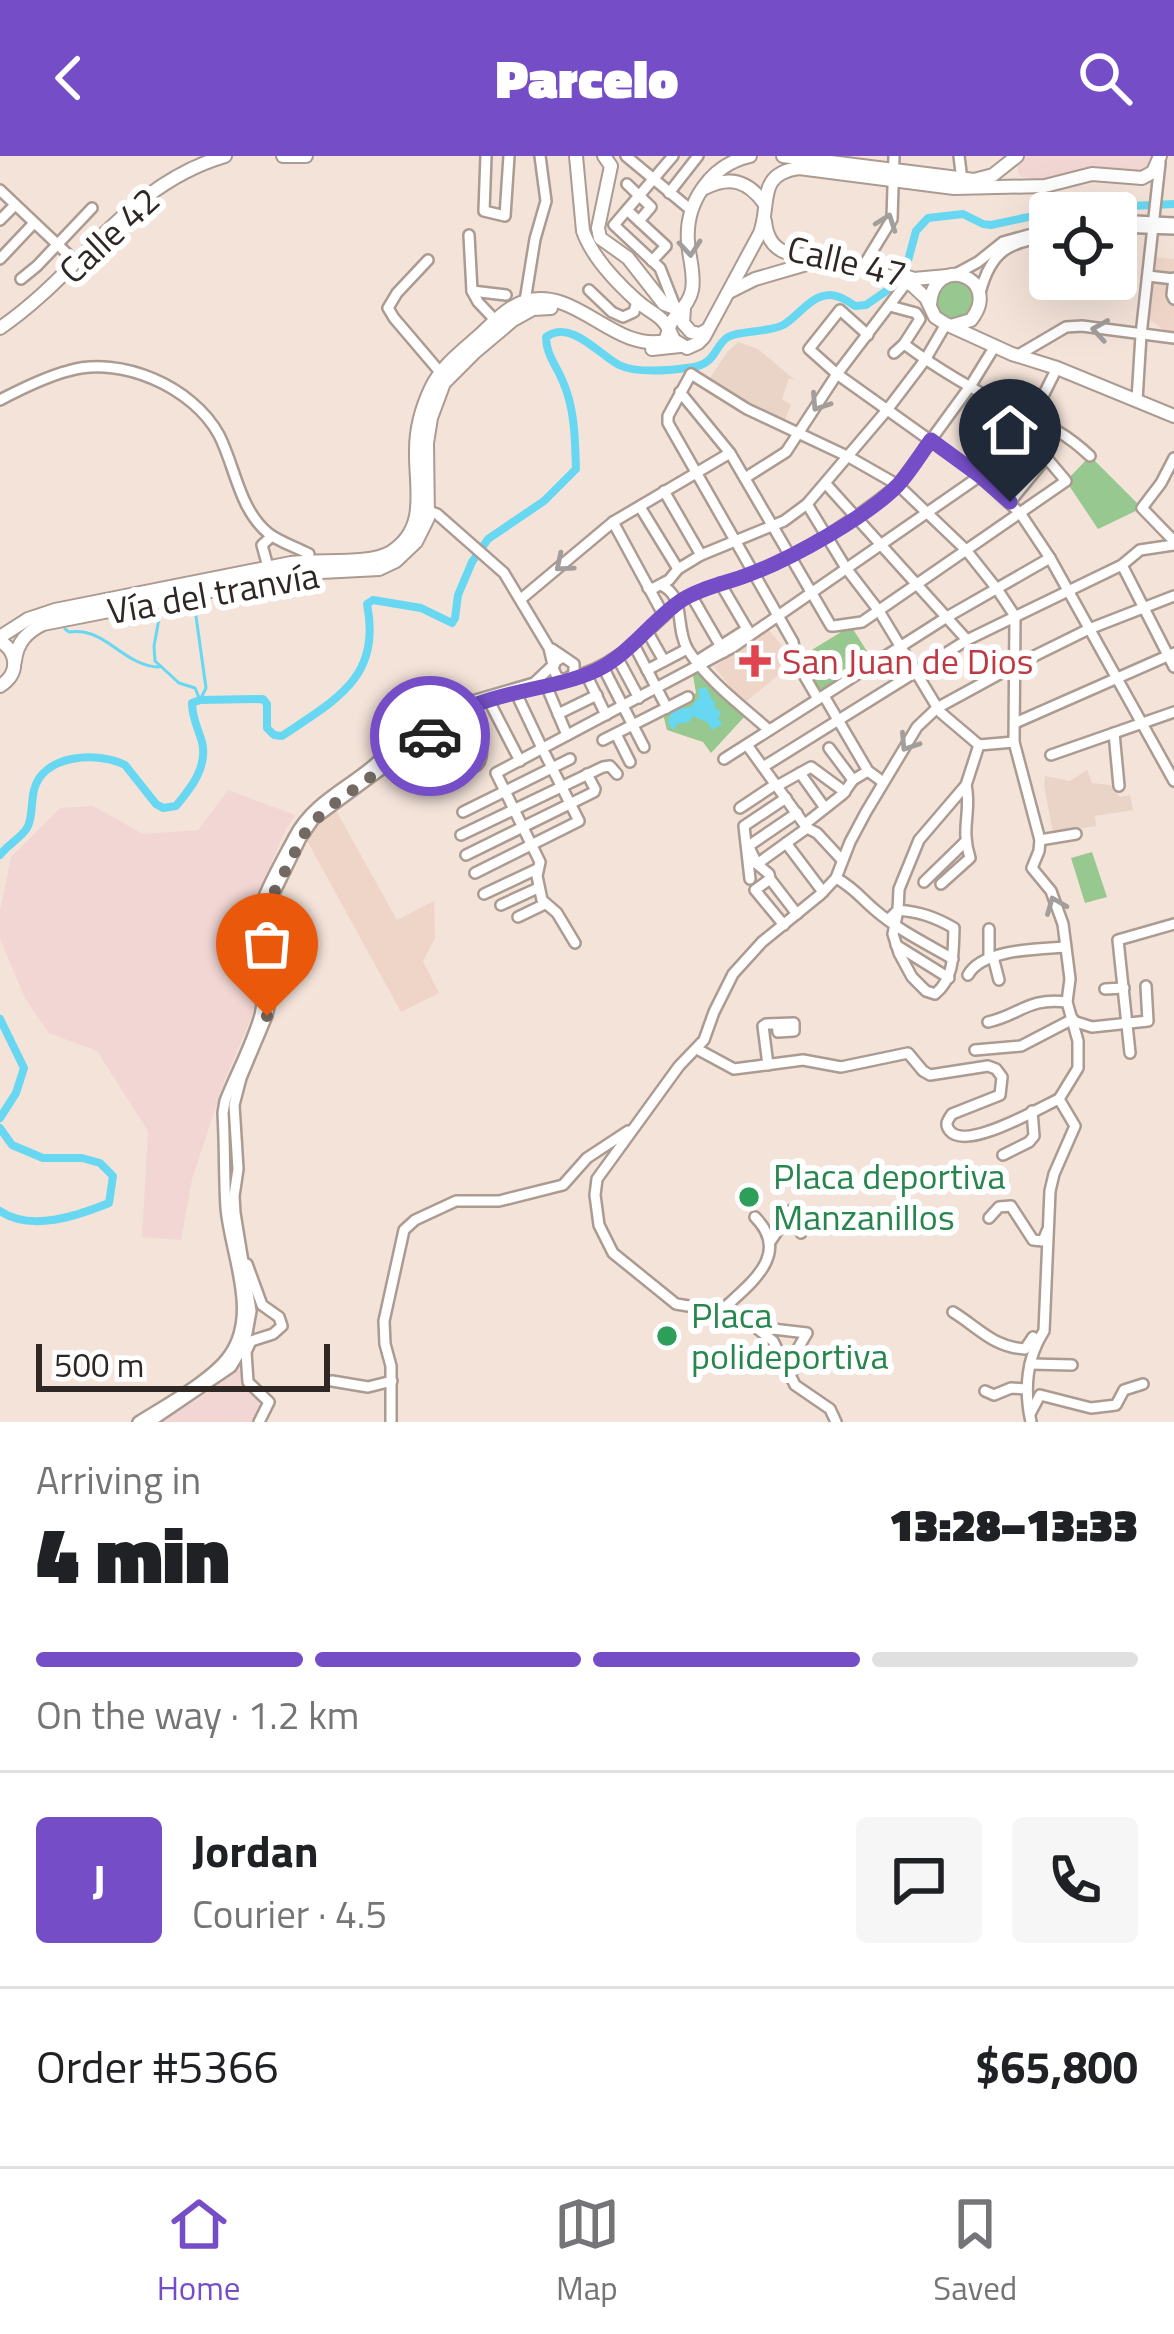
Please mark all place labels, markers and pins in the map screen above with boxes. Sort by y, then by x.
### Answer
pin [959,379,1061,502]
place label: San Juan de Dios [782,633,1034,688]
marker: San Juan de Dios [739,645,771,677]
pin [216,893,318,1016]
place label: Placa deportiva Manzanillos [773,1148,1006,1244]
marker: Placa deportiva Manzanillos [736,1184,762,1210]
place label: Placa polideportiva [691,1287,888,1383]
marker: Placa polideportiva [654,1323,680,1349]

